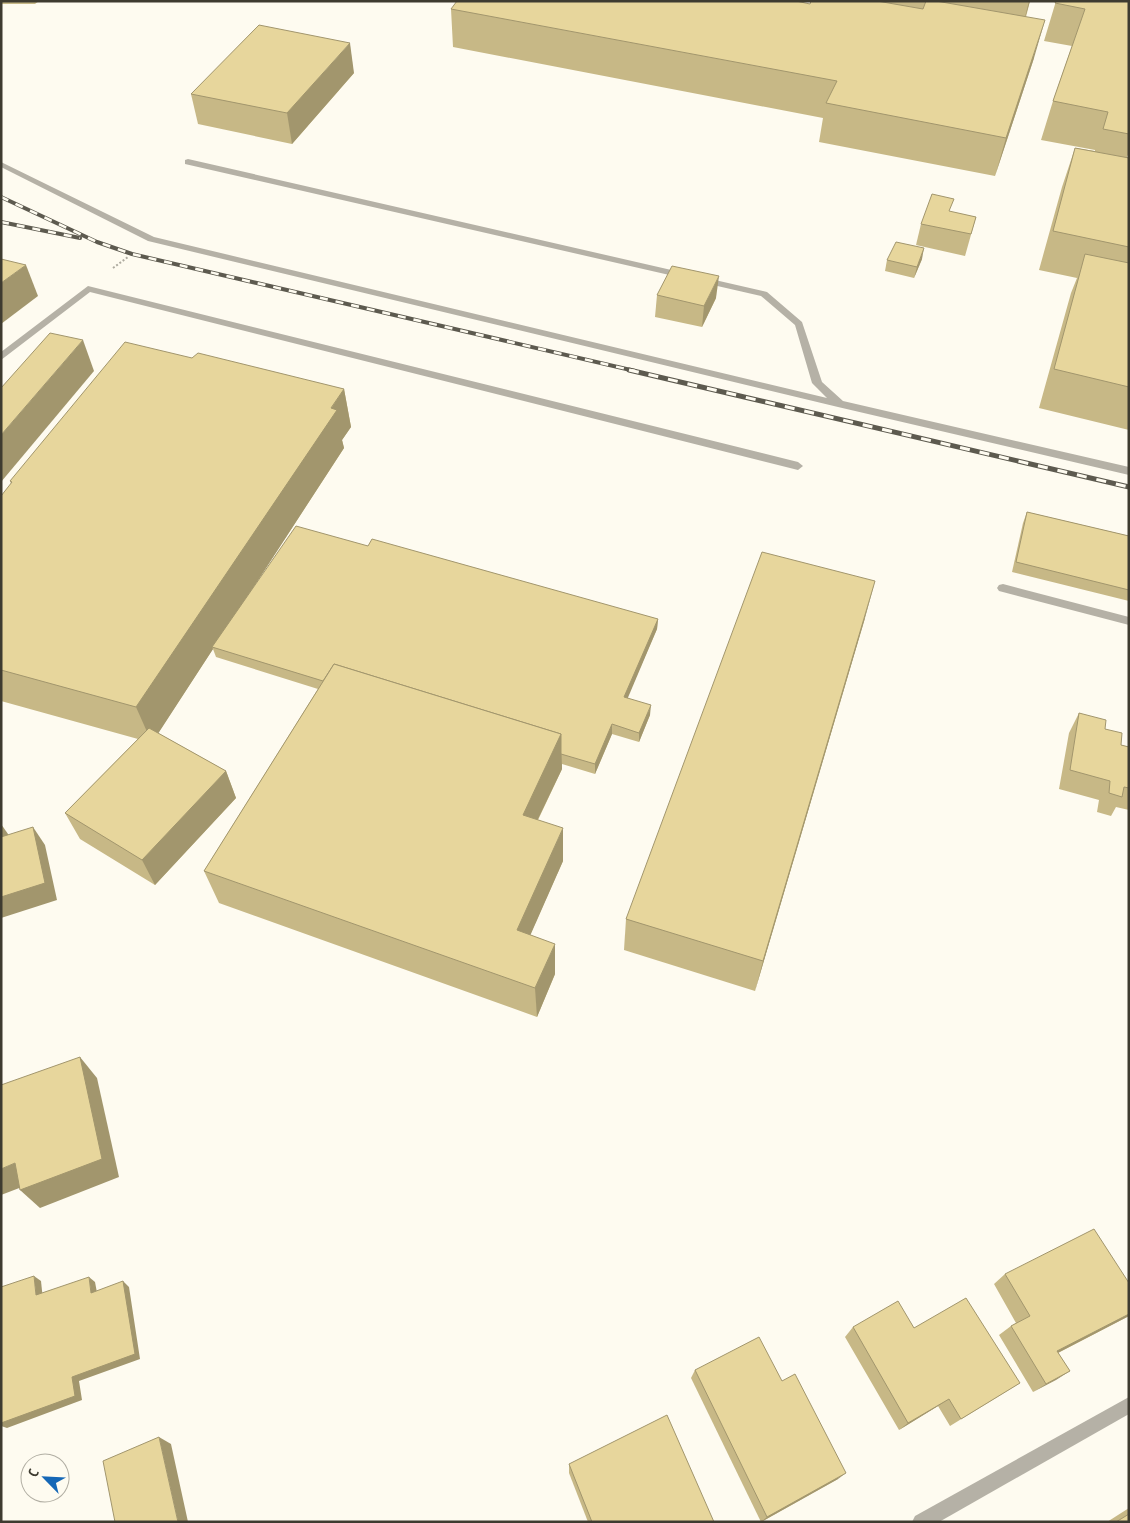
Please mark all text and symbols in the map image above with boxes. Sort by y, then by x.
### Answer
north arrow [20,1453,70,1503]
text: С [24,1466,43,1479]

